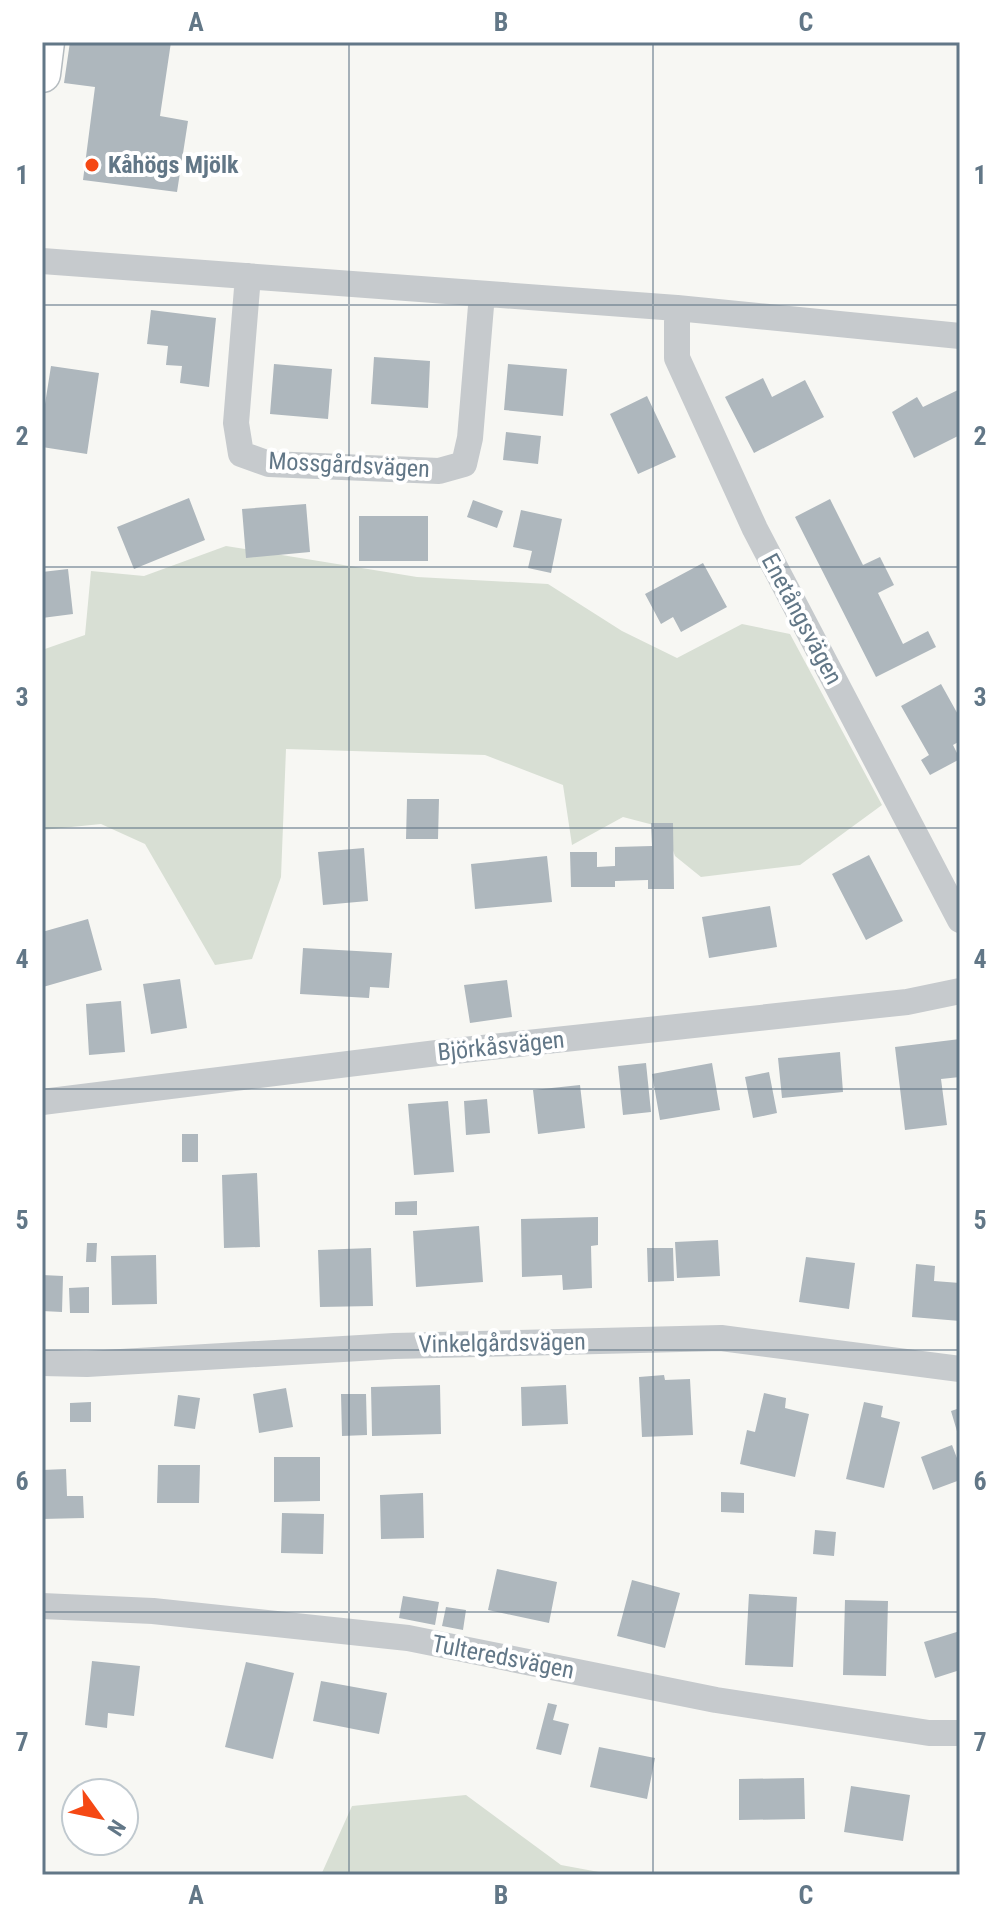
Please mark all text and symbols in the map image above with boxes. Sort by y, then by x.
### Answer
text: A [188,7,204,37]
text: B [494,7,508,37]
text: C [799,7,814,37]
place label: Kåhögs Mjölk [108,151,239,179]
marker: Kåhögs Mjölk [83,156,101,174]
text: 1 [15,160,29,190]
text: 1 [973,160,987,190]
text: 2 [15,421,29,451]
text: 2 [973,421,987,451]
street label: Mossgårdsvägen [268,447,430,483]
street label: Enetångsvägen [756,549,848,689]
text: 3 [15,682,29,712]
text: 3 [973,682,987,712]
text: 4 [15,944,29,974]
text: 4 [973,944,987,974]
street label: Björkåsvägen [436,1025,566,1067]
text: 5 [15,1205,29,1235]
text: 5 [973,1205,987,1235]
street label: Vinkelgårdsvägen [418,1328,586,1358]
text: 6 [15,1466,29,1496]
text: 6 [973,1466,987,1496]
street label: Tulteredsvägen [429,1629,577,1685]
text: 7 [15,1727,29,1757]
text: 7 [973,1727,987,1757]
north arrow [60,1777,140,1857]
text: N [102,1815,131,1840]
text: A [188,1880,204,1910]
text: B [494,1880,508,1910]
text: C [799,1880,814,1910]

